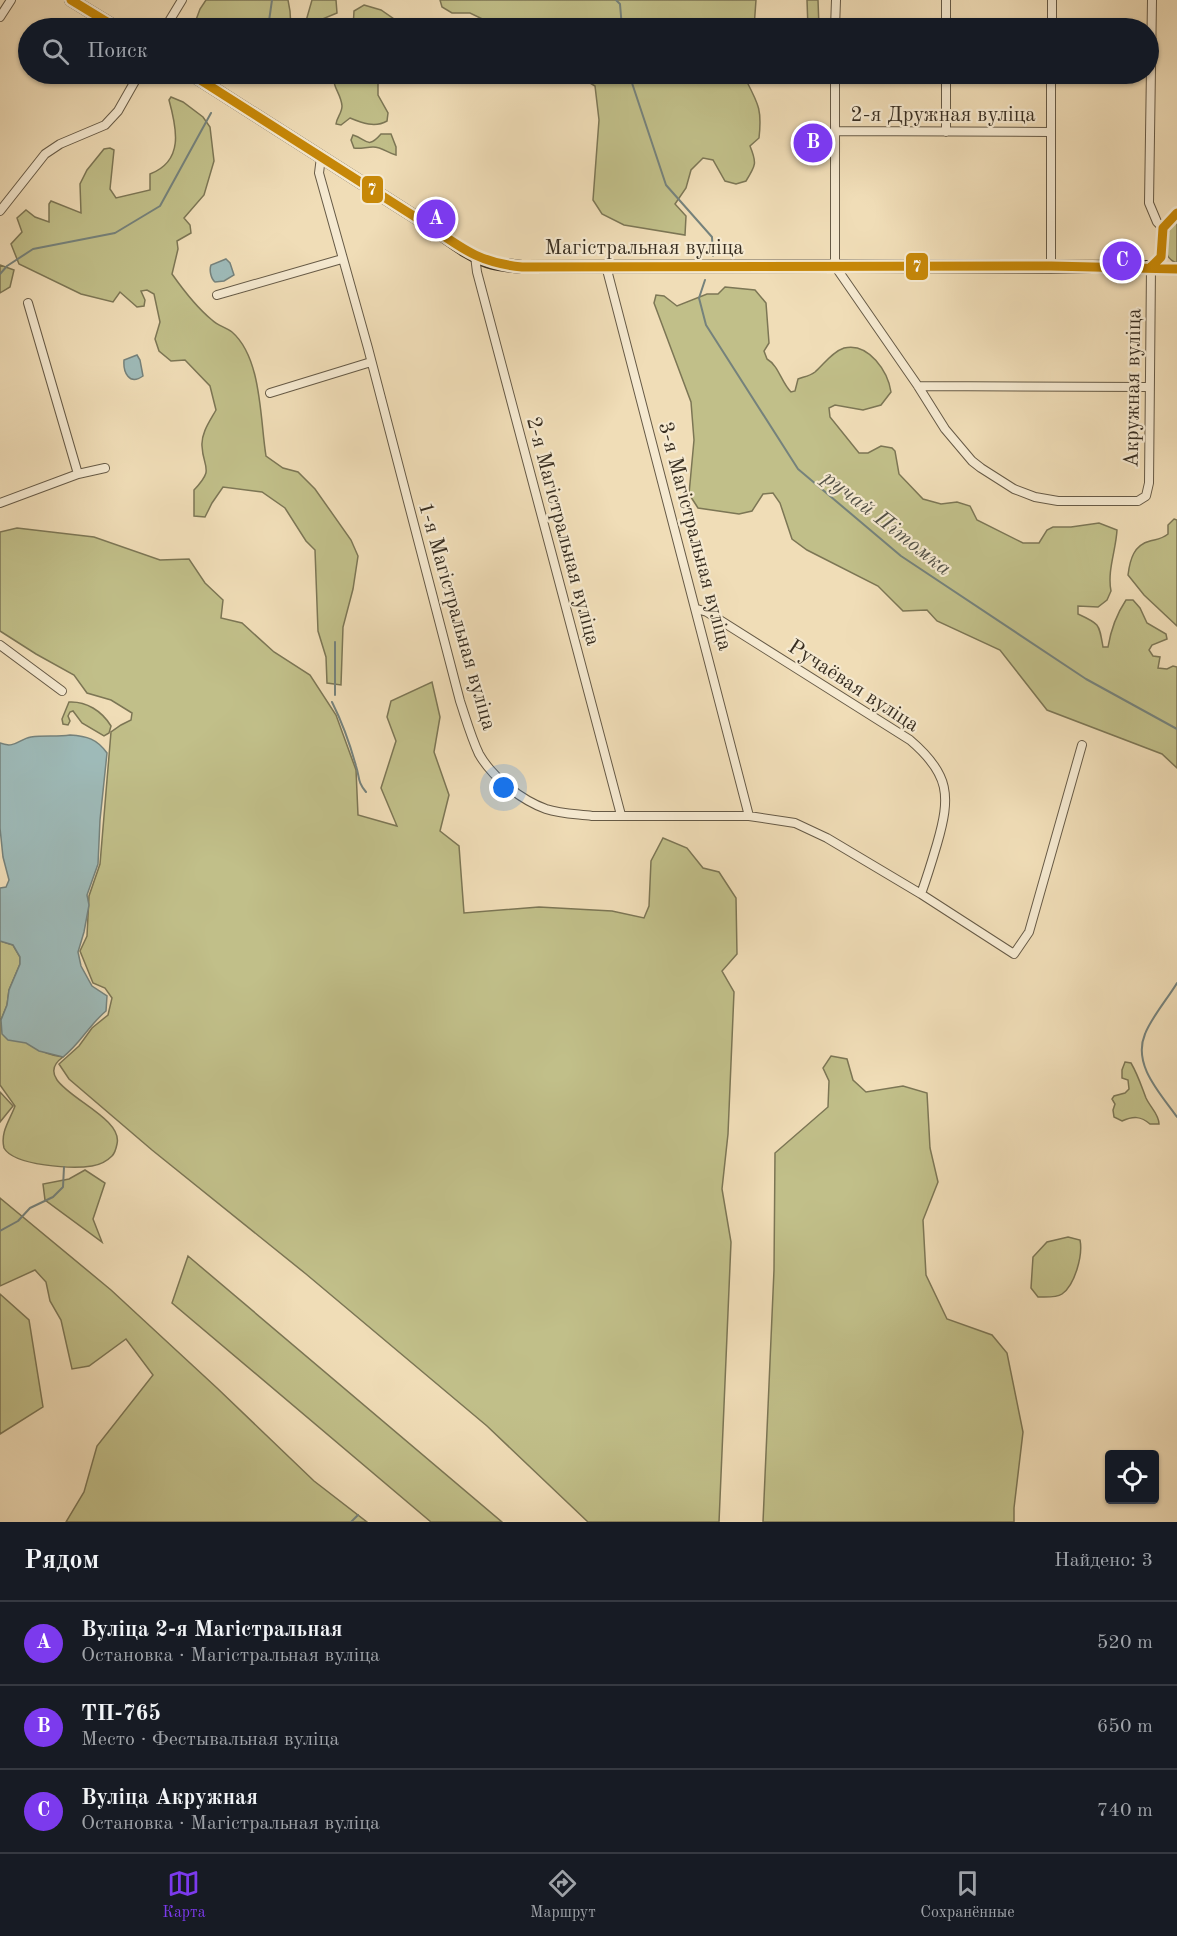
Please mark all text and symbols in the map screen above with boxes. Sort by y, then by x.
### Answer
search box [18,18,1159,84]
icon: search [39,35,72,68]
text: Поиск [87,40,148,62]
street label: 2-я Дружная вуліца [850,105,1036,126]
pin: B [794,120,832,166]
line badge: 7 [361,175,384,204]
text: 7 [367,183,377,199]
pin: A [416,196,456,242]
street label: Магістральная вуліца [544,238,744,259]
pin: C [1102,238,1142,284]
line badge: 7 [905,252,929,281]
text: 7 [912,260,922,276]
street label: Акружная вуліца [1122,308,1145,468]
street label: 2-я Магістральная вуліца [522,415,603,648]
street label: 3-я Магістральная вуліца [654,420,735,653]
water label: ручай Пітомка [817,465,956,581]
street label: 1-я Магістральная вуліца [414,500,499,733]
street label: Ручаёвая вуліца [784,636,922,736]
your location [489,773,518,802]
map controls [1105,1450,1159,1504]
button: locate [1105,1450,1159,1504]
text: Рядом [24,1548,99,1574]
text: Найдено: 3 [1054,1551,1153,1571]
text: Вуліца 2-я Магістральная [81,1619,343,1641]
text: A [36,1633,51,1653]
text: 520 m [1097,1633,1153,1653]
text: Остановка · Магістральная вуліца [81,1646,380,1666]
text: ТП-765 [81,1703,161,1725]
text: B [36,1717,51,1737]
text: 650 m [1097,1717,1153,1737]
text: Место · Фестывальная вуліца [81,1730,339,1750]
text: Вуліца Акружная [81,1787,258,1809]
text: C [37,1801,50,1821]
text: 740 m [1097,1801,1153,1821]
text: Остановка · Магістральная вуліца [81,1814,380,1834]
tab: Карта [162,1867,206,1923]
tab: Маршрут [530,1867,596,1923]
tab: Сохранённые [920,1867,1015,1923]

